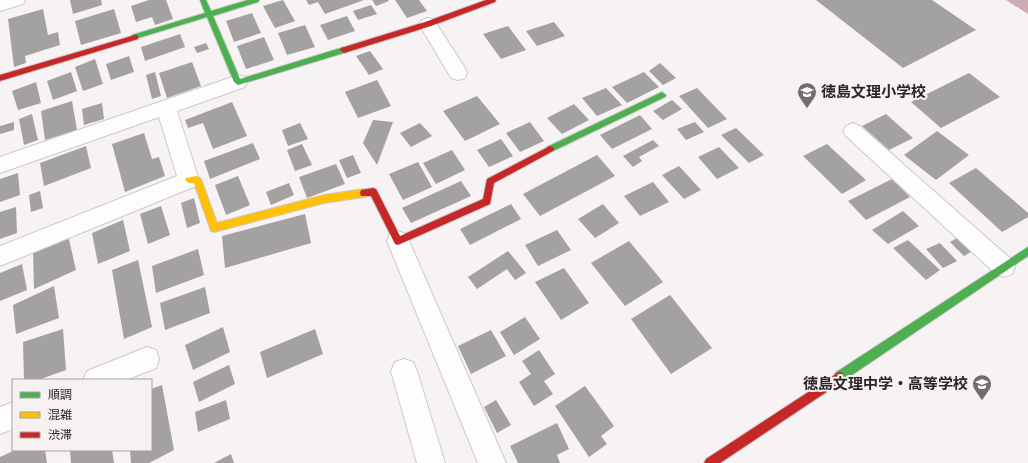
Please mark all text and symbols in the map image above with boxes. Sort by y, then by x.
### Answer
school or university icon: 徳島文理小学校 [796,81,818,109]
place label: 徳島文理小学校 [821,83,926,100]
school or university icon: 徳島文理中学・高等学校 [971,373,993,401]
place label: 徳島文理中学・高等学校 [803,375,968,392]
legend [12,379,152,451]
text: 順調 [48,389,72,401]
text: 混雑 [48,408,72,421]
text: 渋滞 [48,429,72,441]

